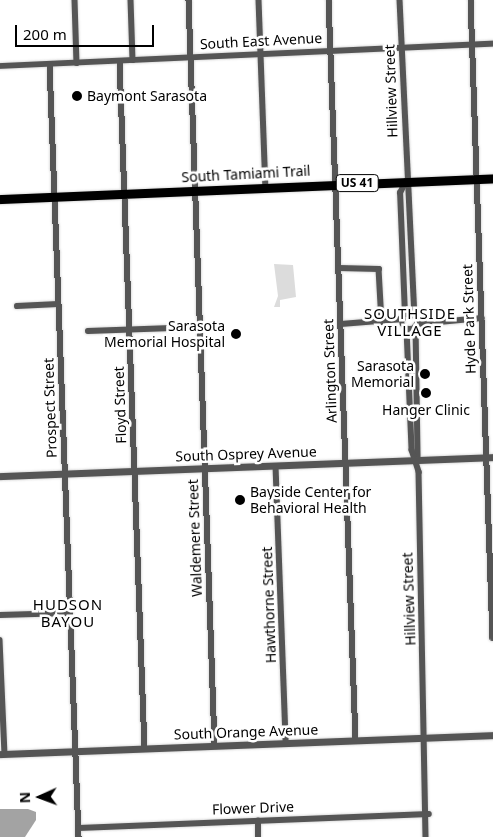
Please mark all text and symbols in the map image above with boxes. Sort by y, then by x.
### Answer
scale bar [18,15,156,47]
text: 200 m [23,24,67,44]
street label: South East Avenue [199,29,323,53]
street label: Hillview Street [381,44,401,138]
place label: Baymont Sarasota [87,88,207,104]
marker: Baymont Sarasota [71,90,83,102]
street label: South Tamiami Trail [181,162,311,186]
road number: US 41 [334,174,380,192]
street label: Hyde Park Street [459,264,479,374]
district label: SOUTHSIDE VILLAGE [363,304,457,339]
place label: Sarasota Memorial Hospital [104,318,225,351]
street label: Arlington Street [320,319,340,423]
marker: Sarasota Memorial Hospital [229,327,243,341]
street label: Prospect Street [40,358,60,458]
place label: Sarasota Memorial [351,358,414,391]
street label: Floyd Street [110,366,130,444]
marker: Sarasota Memorial [418,367,432,381]
marker: Hanger Clinic [419,386,433,400]
place label: Hanger Clinic [382,402,470,418]
street label: South Osprey Avenue [175,443,317,465]
street label: Waldemere Street [185,479,205,597]
place label: Bayside Center for Behavioral Health [250,484,371,516]
marker: Bayside Center for Behavioral Health [234,494,246,506]
street label: Hawthorne Street [259,547,279,663]
street label: Hillview Street [399,552,419,646]
district label: HUDSON BAYOU [32,595,104,630]
street label: South Orange Avenue [174,721,318,743]
north arrow [15,772,65,822]
text: N [15,792,34,804]
street label: Flower Drive [212,798,294,818]

